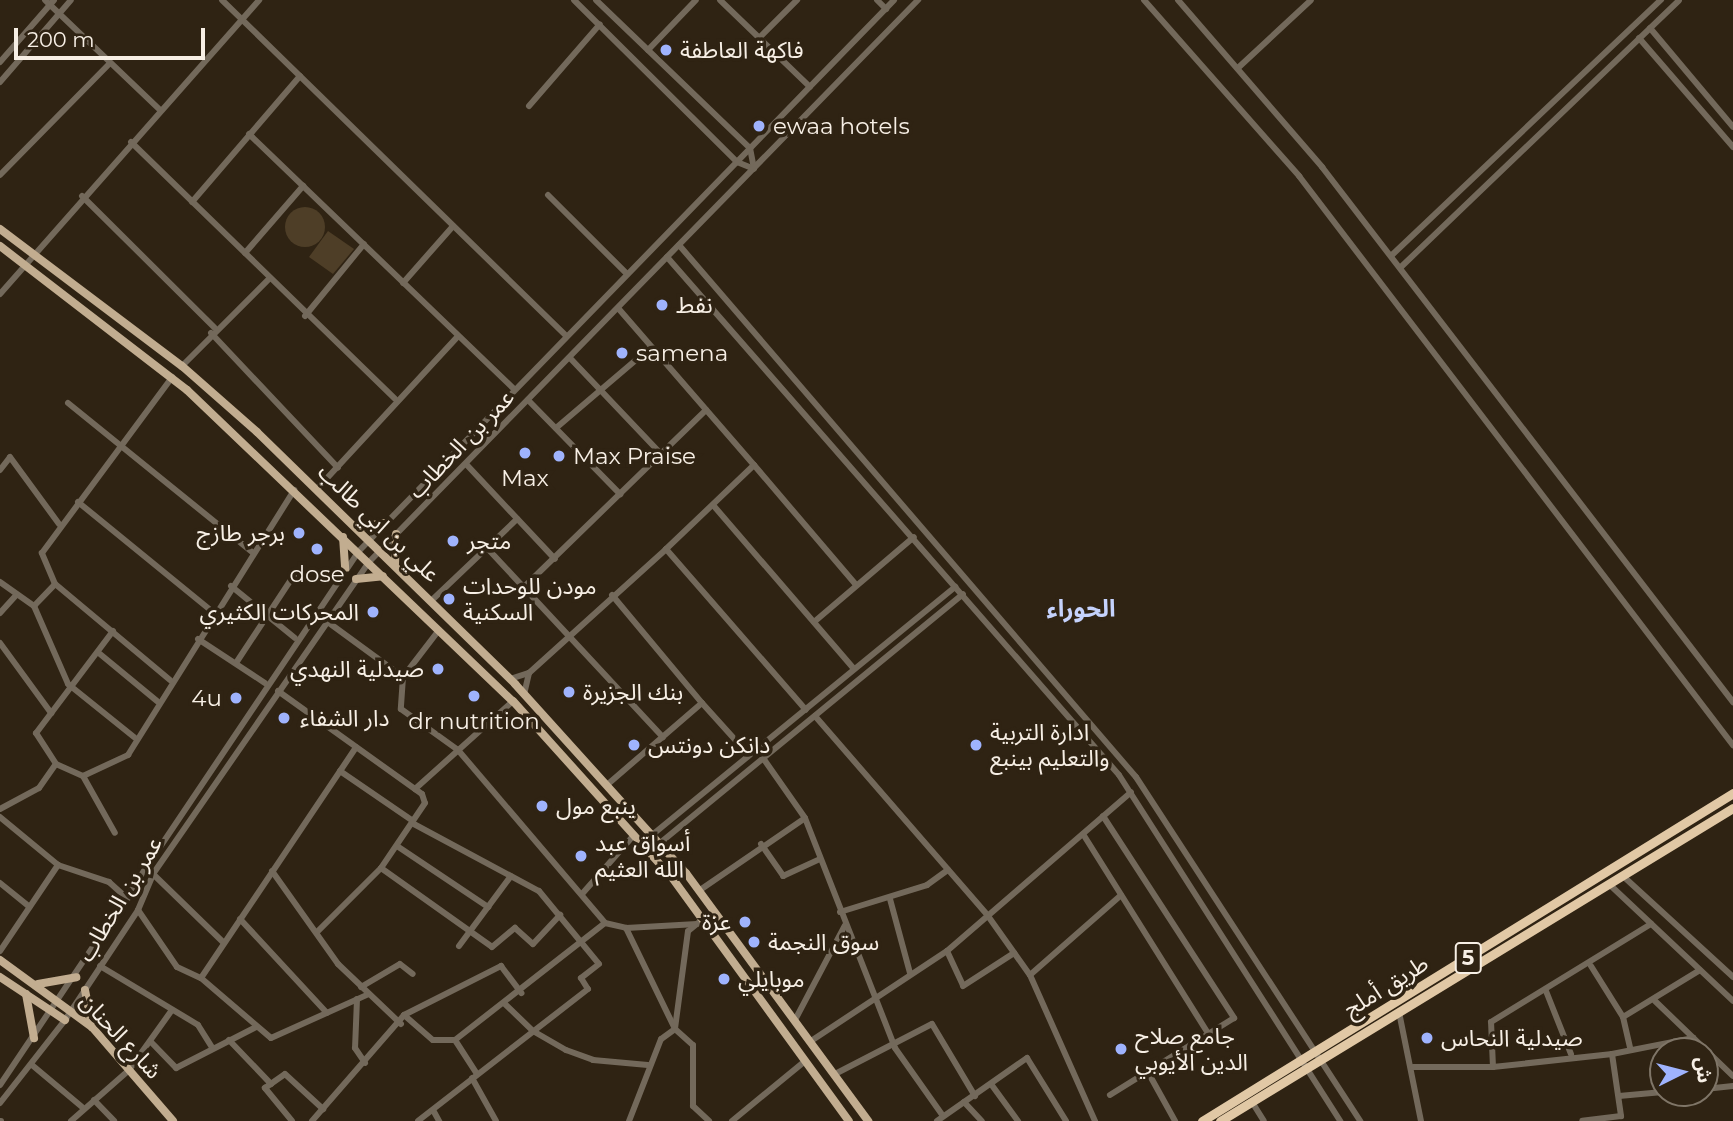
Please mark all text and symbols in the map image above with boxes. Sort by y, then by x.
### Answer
scale bar [18,14,208,58]
text: 200 m [27,27,94,52]
place label: فاكهة العاطفة [680,36,804,64]
marker: فاكهة العاطفة [658,42,674,58]
place label: ewaa hotels [773,112,910,140]
marker: ewaa hotels [751,118,767,134]
place label: نفط [676,291,713,319]
marker: نفط [654,297,670,313]
place label: samena [636,339,728,367]
marker: samena [614,345,630,361]
street label: عمر بن الخطاب [402,384,520,504]
place label: Max Praise [573,442,696,470]
marker: Max [517,445,533,461]
marker: Max Praise [551,448,567,464]
street label: علي بن ابي طالب [312,458,446,588]
place label: Max [501,464,549,492]
place label: برجر طازج [197,519,285,547]
marker: برجر طازج [291,525,307,541]
place label: متجر [467,527,511,555]
marker: متجر [445,533,461,549]
marker: dose [309,541,325,557]
place label: dose [289,560,345,588]
place label: مودن للوحدات السكنية [463,572,597,626]
marker: مودن للوحدات السكنية [441,591,457,607]
district label: الحوراء [1047,595,1115,623]
place label: المحركات الكثيري [199,598,359,626]
marker: المحركات الكثيري [365,604,381,620]
place label: صيدلية النهدي [290,655,424,683]
marker: صيدلية النهدي [430,661,446,677]
place label: بنك الجزيرة [583,678,683,706]
place label: 4u [191,684,222,712]
marker: بنك الجزيرة [561,684,577,700]
marker: dr nutrition [466,688,482,704]
marker: 4u [228,690,244,706]
place label: دار الشفاء [300,704,389,732]
place label: dr nutrition [408,707,540,735]
marker: دار الشفاء [274,708,294,728]
place label: ادارة التربية والتعليم بينبع [990,718,1109,772]
place label: دانكن دونتس [648,731,770,759]
marker: دانكن دونتس [626,737,642,753]
marker: ادارة التربية والتعليم بينبع [968,737,984,753]
place label: ينبع مول [556,792,636,820]
marker: ينبع مول [534,798,550,814]
place label: أسواق عبد الله العثيم [595,829,690,883]
street label: عمر بن الخطاب [72,831,168,967]
marker: أسواق عبد الله العثيم [573,848,589,864]
place label: عزة [702,908,731,936]
marker: عزة [737,914,753,930]
place label: سوق النجمة [768,928,879,956]
marker: سوق النجمة [746,934,762,950]
road number: 5 [1454,940,1482,976]
street label: طريق أملج [1338,949,1434,1023]
place label: موبايلي [738,965,805,993]
marker: موبايلي [716,971,732,987]
street label: شارع الحنان [74,987,168,1085]
place label: جامع صلاح الدين الأيوبي [1135,1022,1248,1076]
place label: صيدلية النحاس [1441,1024,1583,1052]
marker: صيدلية النحاس [1419,1030,1435,1046]
north arrow [1649,1037,1719,1107]
marker: جامع صلاح الدين الأيوبي [1113,1041,1129,1057]
text: ش [1691,1056,1716,1084]

